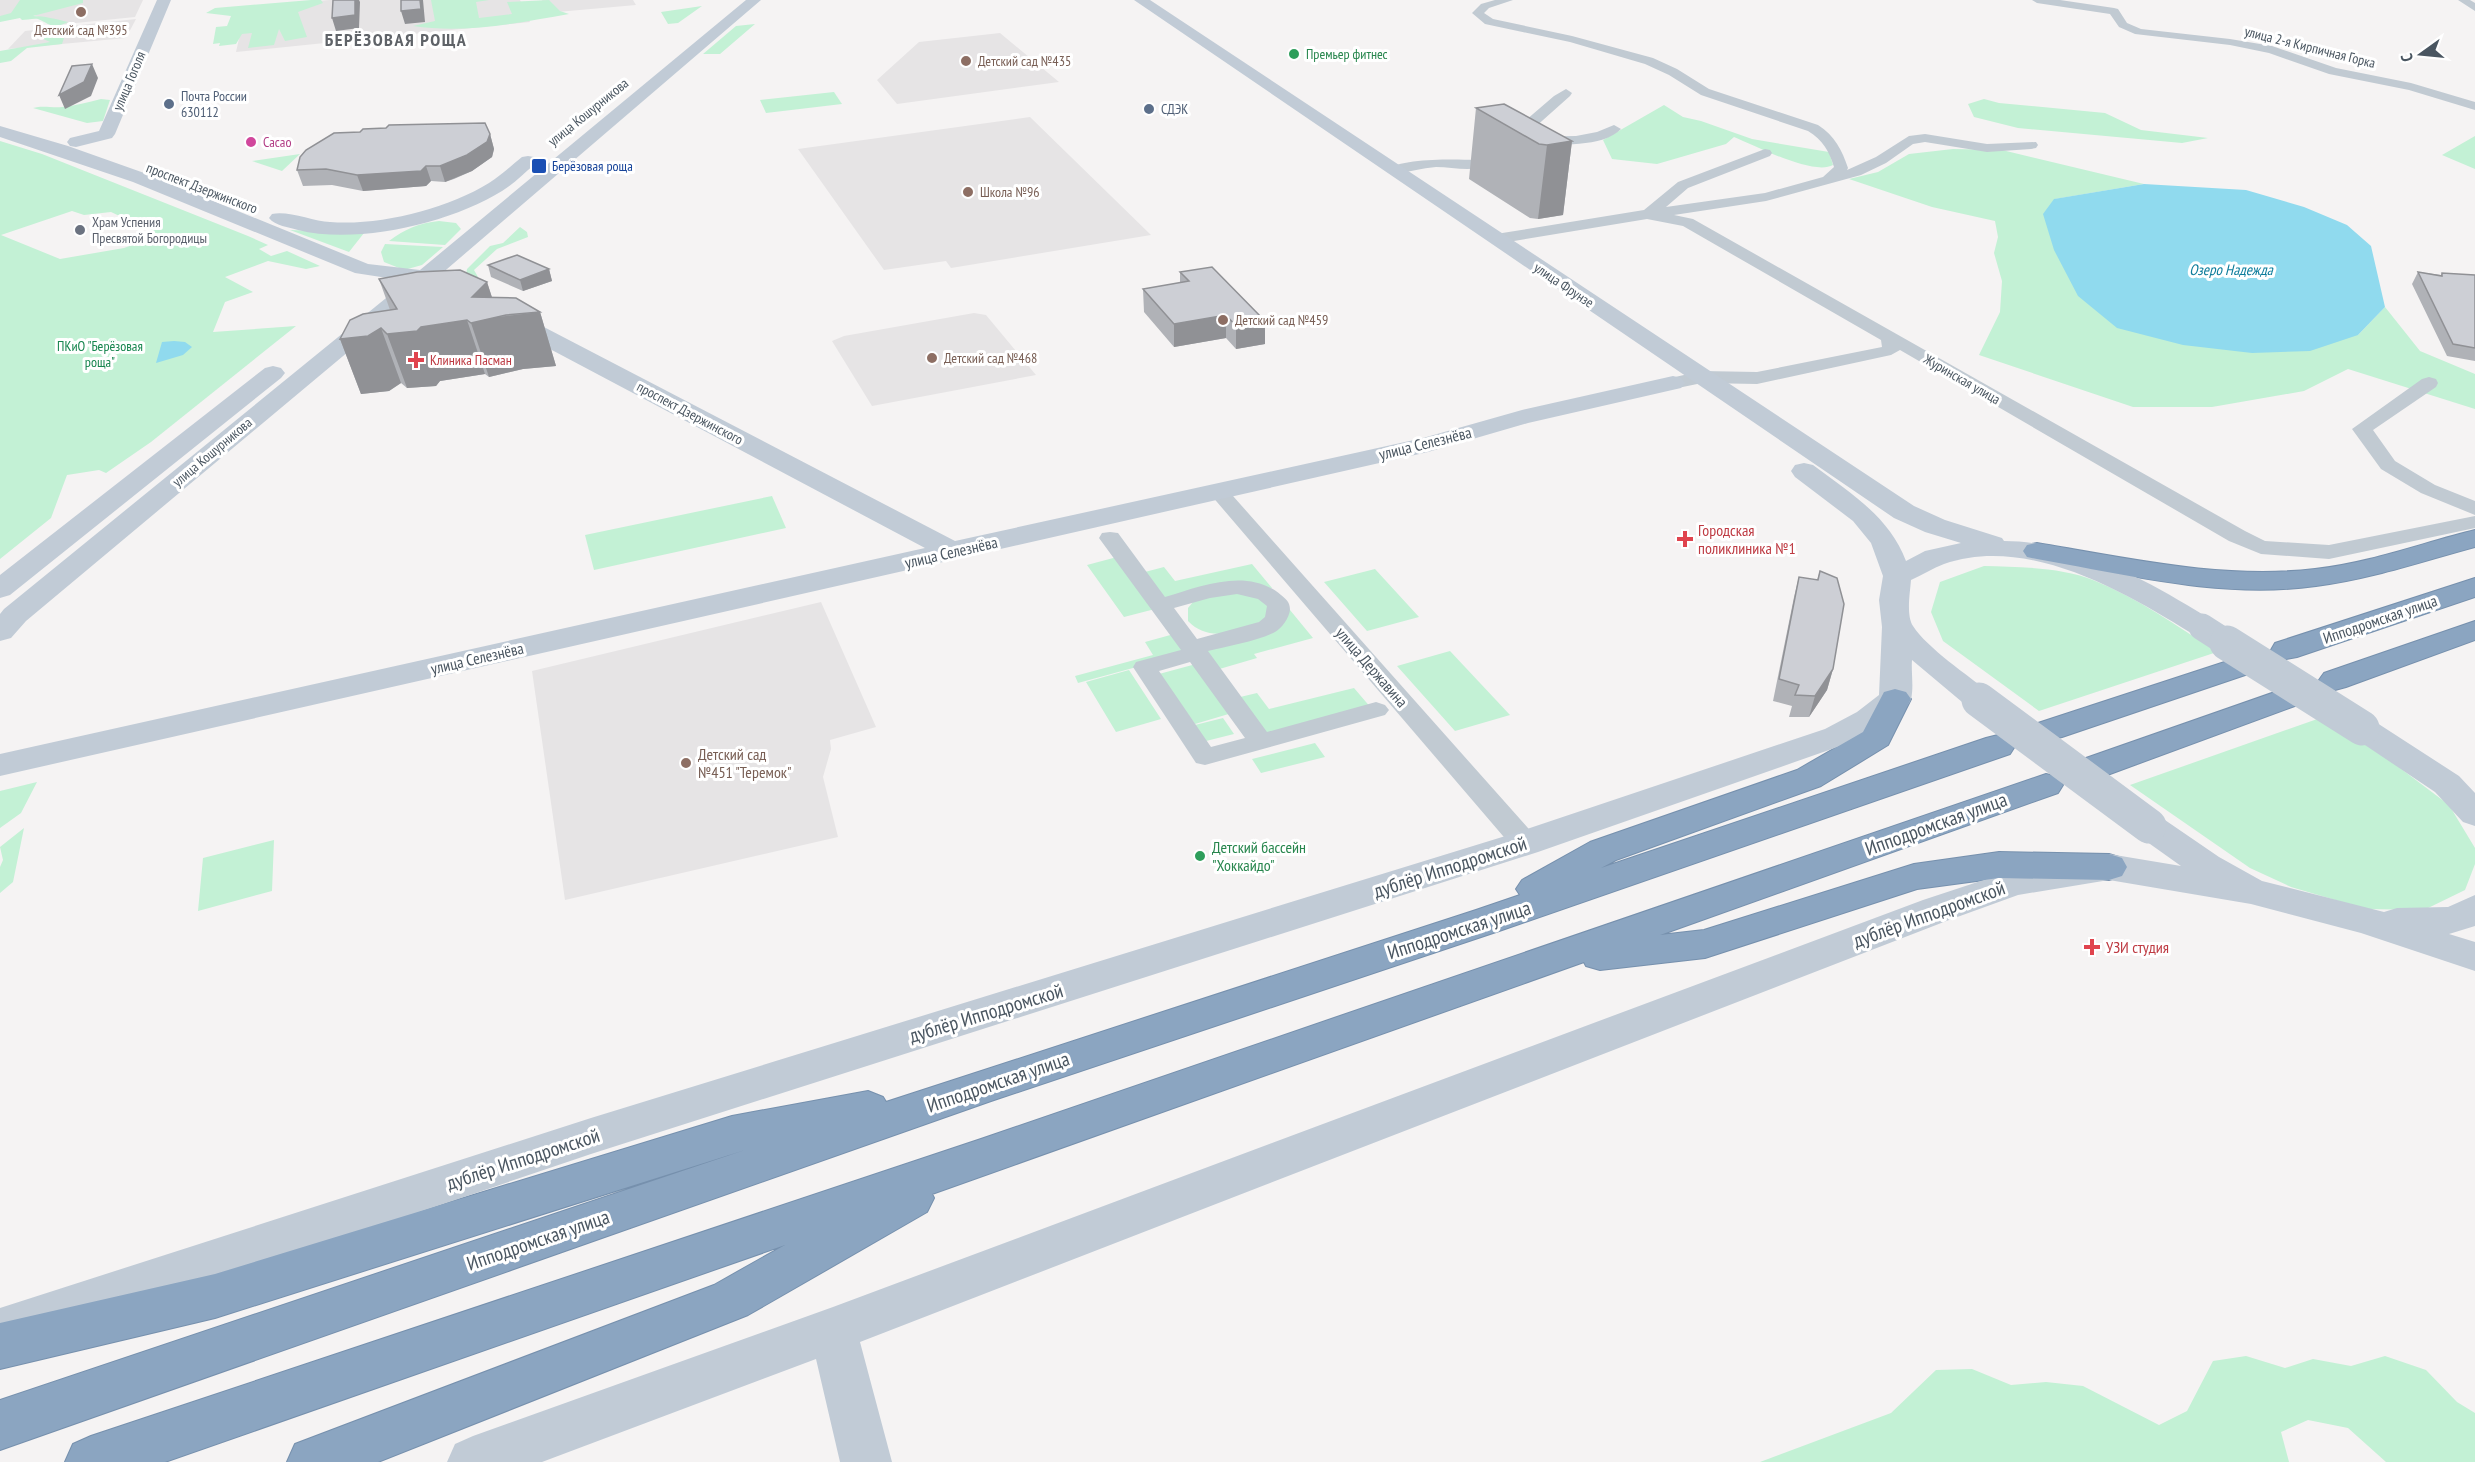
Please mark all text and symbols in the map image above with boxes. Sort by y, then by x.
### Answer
marker: Детский сад №395 [74,5,88,19]
place label: Детский сад №395 [34,21,128,39]
street label: улица 2-я Кирпичная Горка [2243,22,2377,72]
north arrow [2391,24,2451,84]
district label: БЕРЁЗОВАЯ РОЩА [325,28,467,51]
place label: Премьер фитнес [1306,45,1388,63]
marker: Премьер фитнес [1287,47,1301,61]
street label: улица Гоголя [108,49,150,113]
text: С [2396,51,2417,64]
place label: Детский сад №435 [978,52,1071,70]
marker: Детский сад №435 [959,54,973,68]
street label: улица Кошурникова [544,74,632,150]
place label: Почта России 630112 [181,87,247,121]
marker: Почта России 630112 [162,97,176,111]
place label: СДЭК [1161,100,1188,118]
marker: СДЭК [1142,102,1156,116]
place label: Cacao [263,133,291,151]
marker: Cacao [244,135,258,149]
marker: Берёзовая роща [530,157,548,175]
place label: Берёзовая роща [552,157,633,175]
street label: проспект Дзержинского [144,159,260,217]
place label: Школа №96 [980,183,1040,201]
marker: Школа №96 [961,185,975,199]
place label: Храм Успения Пресвятой Богородицы [92,213,207,247]
marker: Храм Успения Пресвятой Богородицы [73,223,87,237]
street label: улица Фрунзе [1531,258,1598,312]
water label: Озеро Надежда [2189,260,2274,279]
place label: Детский сад №459 [1235,311,1328,329]
marker: Детский сад №459 [1216,313,1230,327]
park label: ПКиО "Берёзовая роща" [57,337,143,371]
place label: Детский сад №468 [944,349,1037,367]
street label: Журинская улица [1920,349,2004,408]
marker: Клиника Пасман [407,351,425,369]
place label: Клиника Пасман [430,351,512,369]
marker: Детский сад №468 [925,351,939,365]
street label: проспект Дзержинского [634,377,746,449]
street label: улица Кошурникова [169,413,255,491]
street label: улица Селезнёва [1377,422,1473,464]
place label: Городская поликлиника №1 [1698,520,1796,558]
marker: Городская поликлиника №1 [1676,530,1694,548]
street label: улица Селезнёва [903,532,999,572]
street label: Ипподромская улица [2320,590,2440,648]
street label: улица Державина [1332,623,1412,711]
street label: улица Селезнёва [429,638,525,678]
place label: Детский сад №451 "Теремок" [698,744,792,782]
marker: Детский сад №451 "Теремок" [679,756,693,770]
street label: Ипподромская улица [1862,786,2010,862]
street label: дублёр Ипподромской [1370,830,1530,904]
place label: Детский бассейн "Хоккайдо" [1212,837,1306,875]
marker: Детский бассейн "Хоккайдо" [1193,849,1207,863]
street label: дублёр Ипподромской [1850,874,2008,954]
street label: Ипподромская улица [1384,895,1534,965]
place label: УЗИ студия [2106,937,2169,957]
marker: УЗИ студия [2083,938,2101,956]
street label: дублёр Ипподромской [906,977,1066,1049]
street label: Ипподромская улица [923,1045,1073,1119]
street label: дублёр Ипподромской [443,1122,603,1196]
street label: Ипподромская улица [463,1203,613,1277]

